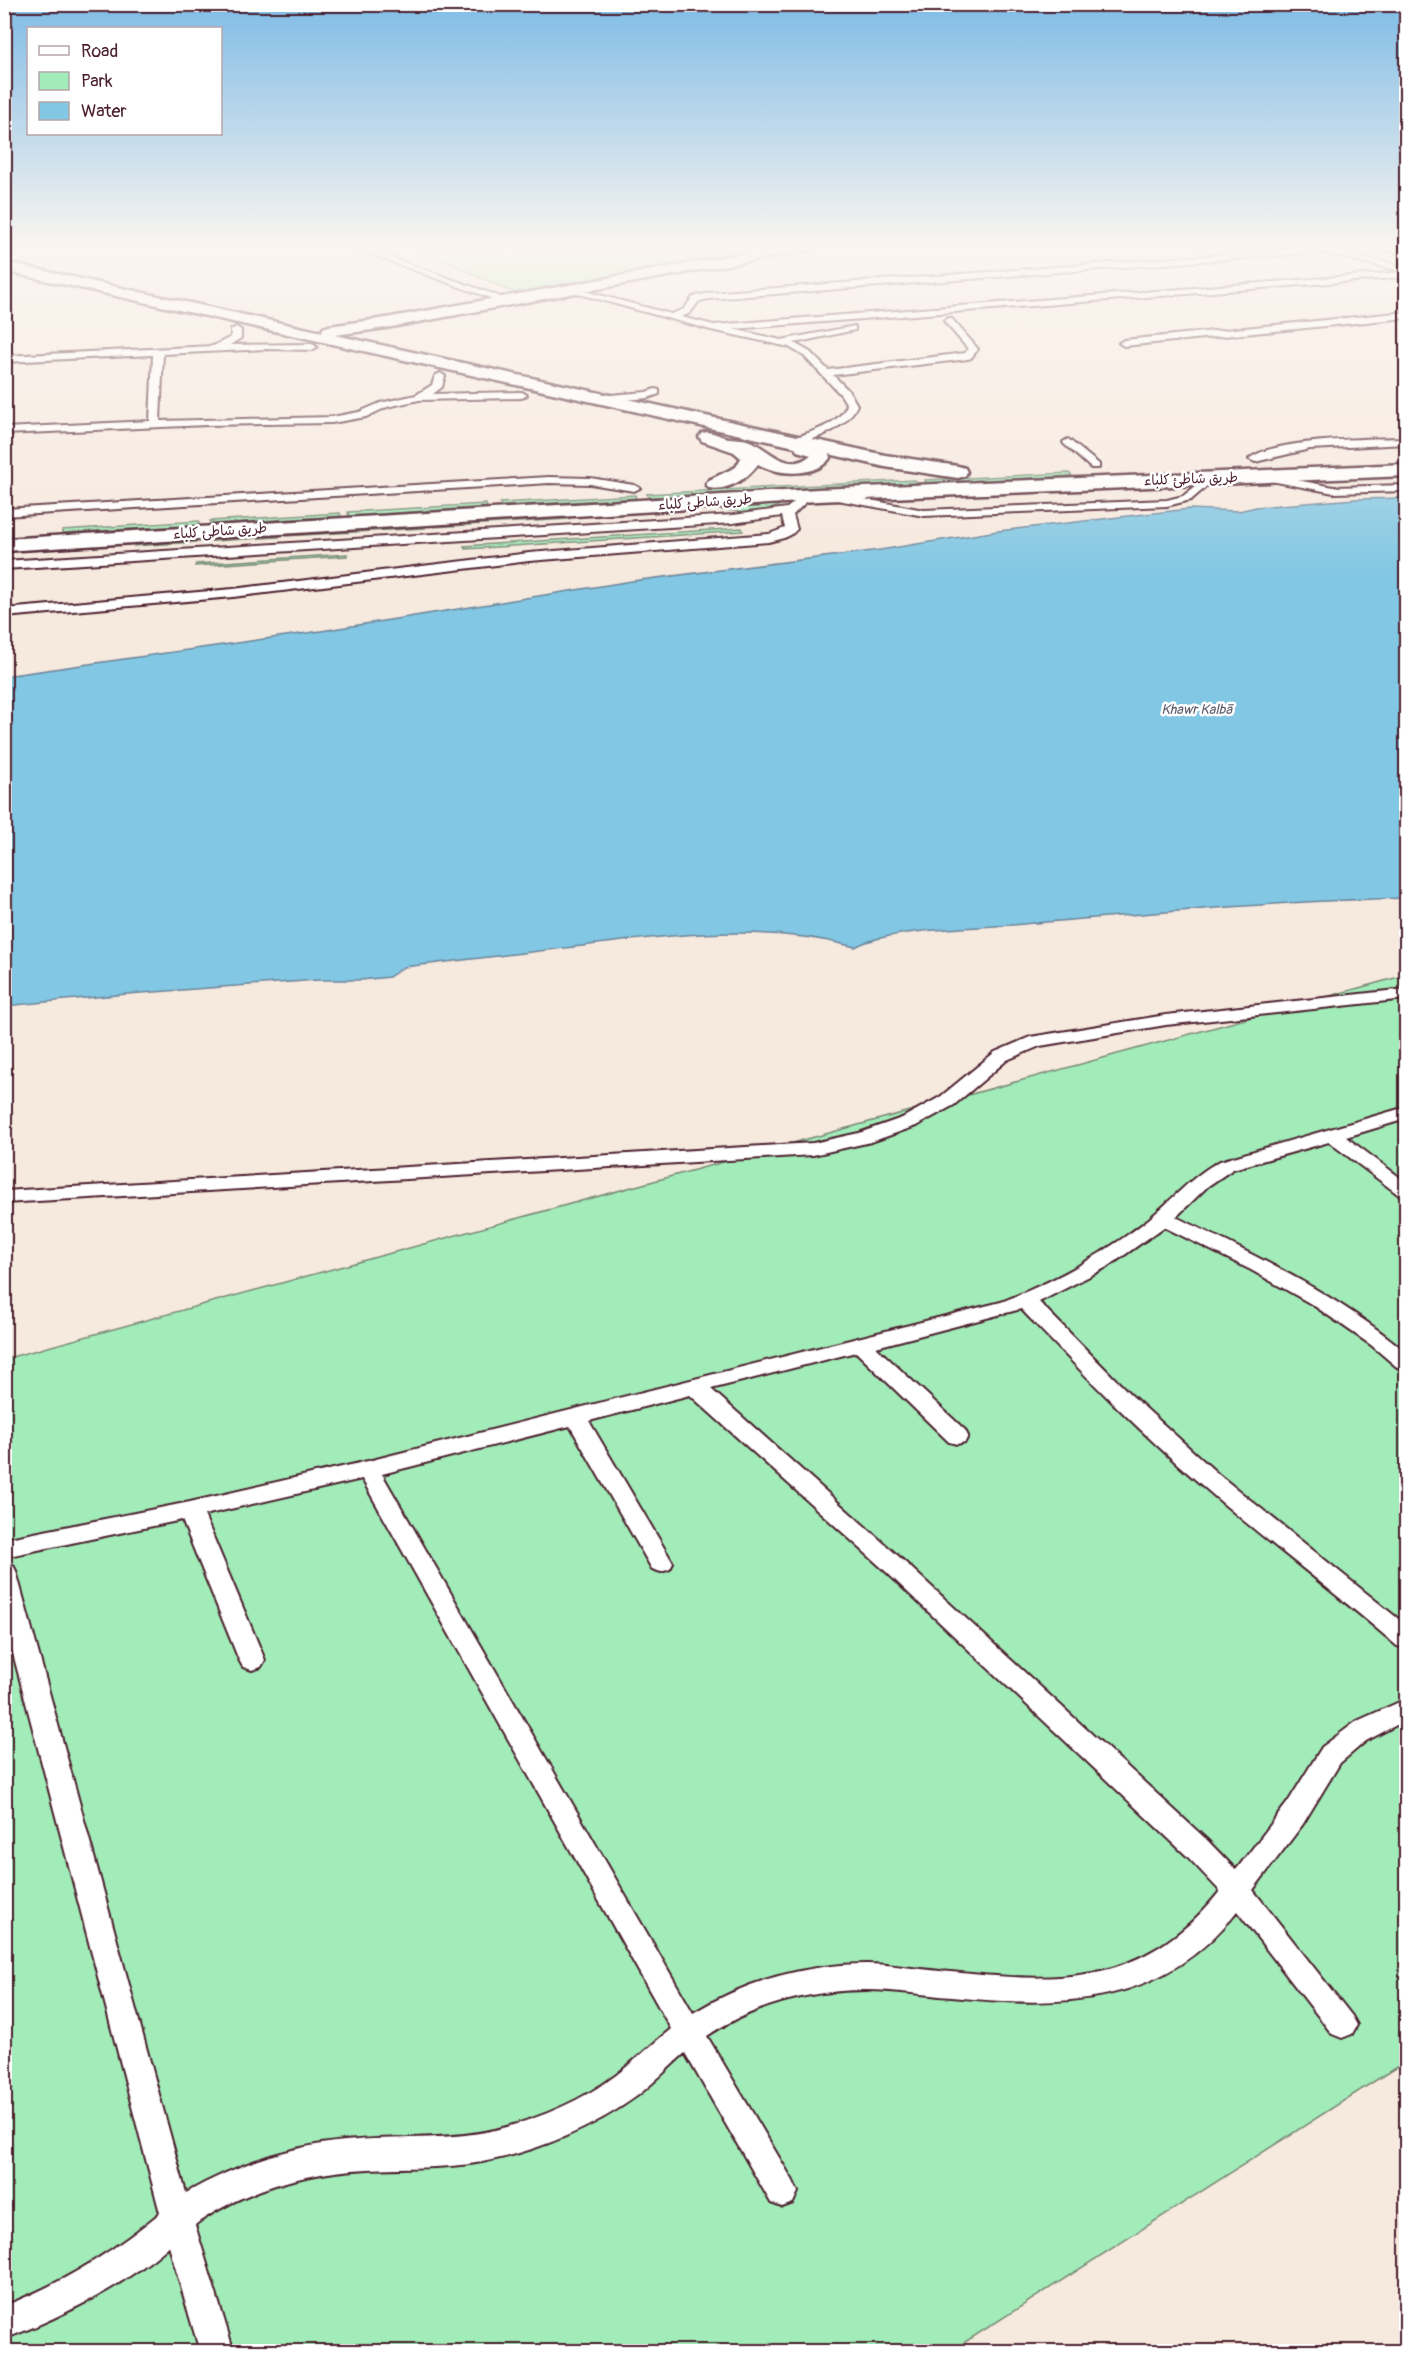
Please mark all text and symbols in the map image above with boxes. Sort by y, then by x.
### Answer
legend [27,27,222,135]
text: Road [81,40,118,63]
text: Park [81,70,113,93]
text: Water [81,100,127,123]
street label: طريق شاطئ كلباء [1144,469,1238,490]
street label: طريق شاطئ كلباء [657,490,753,515]
street label: طريق شاطئ كلباء [172,519,268,544]
water label: Khawr Kalbā [1161,701,1234,718]

